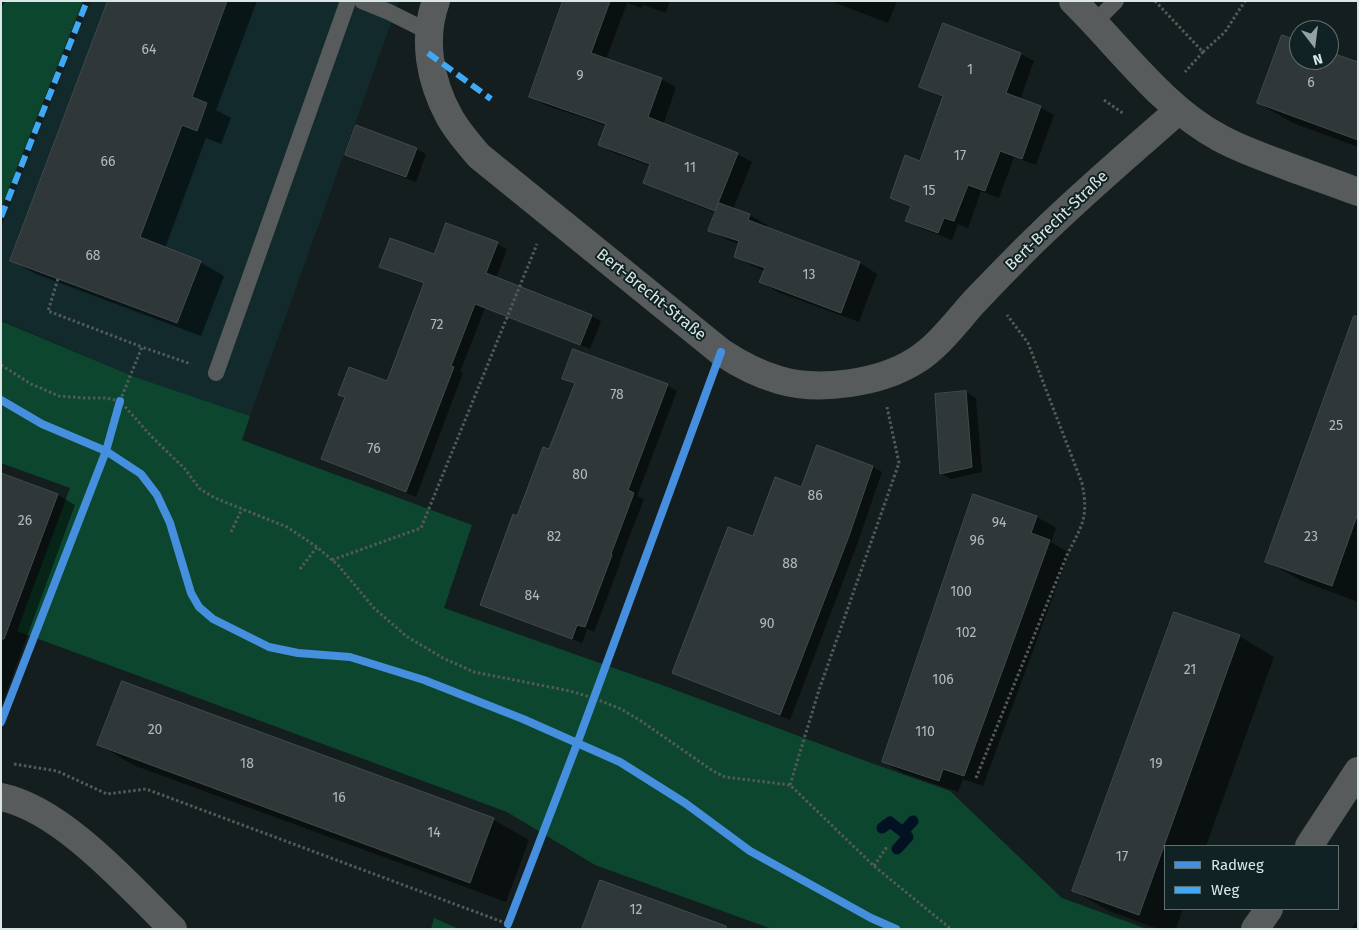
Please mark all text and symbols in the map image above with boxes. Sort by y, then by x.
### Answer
north arrow [1289,20,1339,70]
house number: 64 [142,42,156,58]
text: N [1311,50,1324,68]
house number: 1 [967,62,973,78]
house number: 9 [576,68,584,84]
house number: 6 [1307,75,1315,91]
house number: 17 [954,148,966,164]
house number: 66 [101,154,115,170]
house number: 11 [684,160,696,176]
street label: Bert-Brecht-Straße [1002,167,1112,275]
house number: 15 [922,183,936,199]
street label: Bert-Brecht-Straße [592,245,710,345]
house number: 68 [85,248,101,264]
house number: 13 [802,267,816,283]
house number: 72 [431,317,443,333]
house number: 78 [610,387,624,403]
house number: 25 [1329,418,1343,434]
house number: 76 [367,441,381,457]
house number: 80 [572,467,588,483]
house number: 86 [807,488,823,504]
house number: 26 [18,513,32,529]
house number: 94 [992,515,1006,531]
house number: 82 [547,529,561,545]
house number: 23 [1304,529,1318,545]
house number: 96 [970,533,984,549]
house number: 88 [782,556,798,572]
house number: 100 [950,584,972,600]
house number: 84 [524,588,540,604]
house number: 90 [759,616,775,632]
house number: 102 [956,625,976,641]
house number: 21 [1184,662,1196,678]
house number: 106 [932,672,954,688]
house number: 20 [148,722,162,738]
house number: 110 [915,724,935,740]
house number: 18 [240,756,254,772]
house number: 19 [1149,756,1163,772]
house number: 16 [332,790,346,806]
house number: 14 [427,825,441,841]
legend [1164,845,1339,910]
house number: 17 [1116,849,1128,865]
text: Radweg [1211,856,1264,874]
text: Weg [1211,881,1239,899]
house number: 12 [630,902,642,918]

